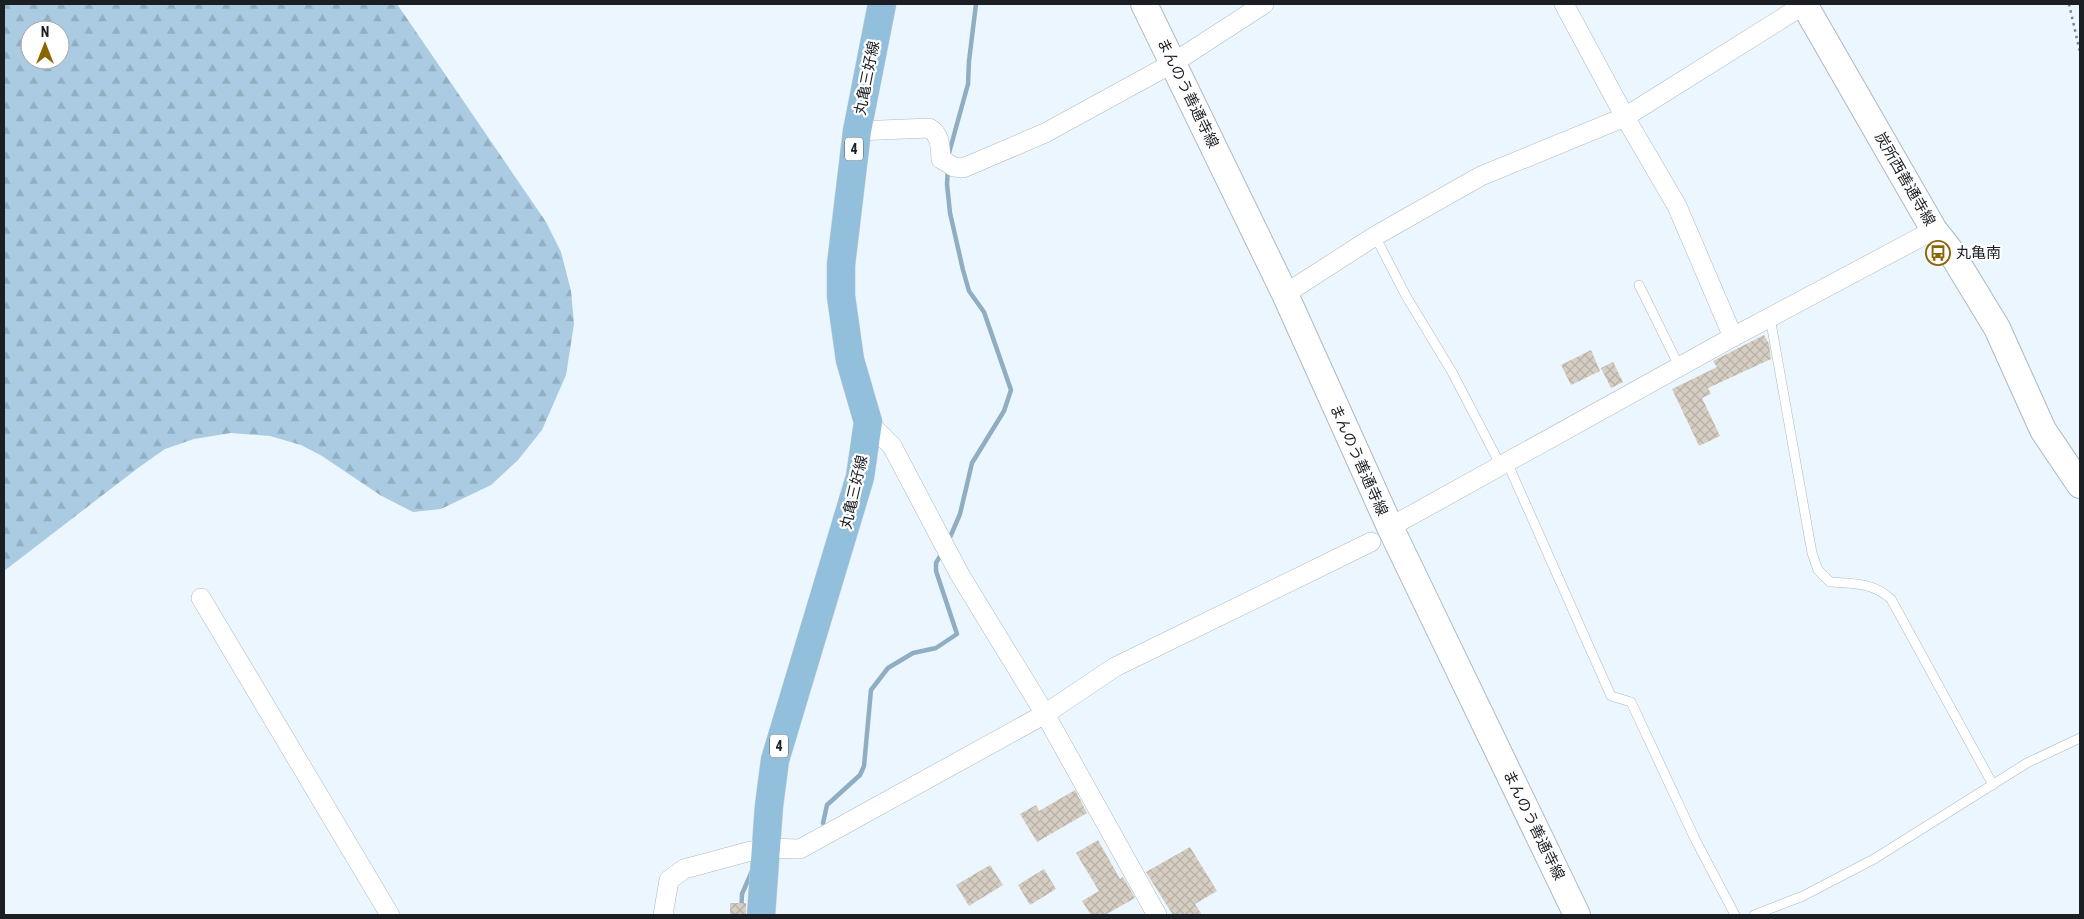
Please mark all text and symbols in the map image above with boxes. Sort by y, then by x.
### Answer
north arrow [20,20,70,70]
text: N [41,24,49,40]
street label: まんのう善通寺線 [1154,35,1222,151]
street label: 丸亀三好線 [851,39,883,117]
street label: 炭所西善通寺線 [1871,129,1939,229]
road number: 4 [845,138,863,160]
bus stop icon: 丸亀南 [1925,240,1951,266]
place label: 丸亀南 [1956,244,2001,262]
street label: まんのう善通寺線 [1326,402,1392,518]
street label: 丸亀三好線 [837,453,871,531]
road number: 4 [770,734,788,758]
street label: まんのう善通寺線 [1500,767,1568,883]

